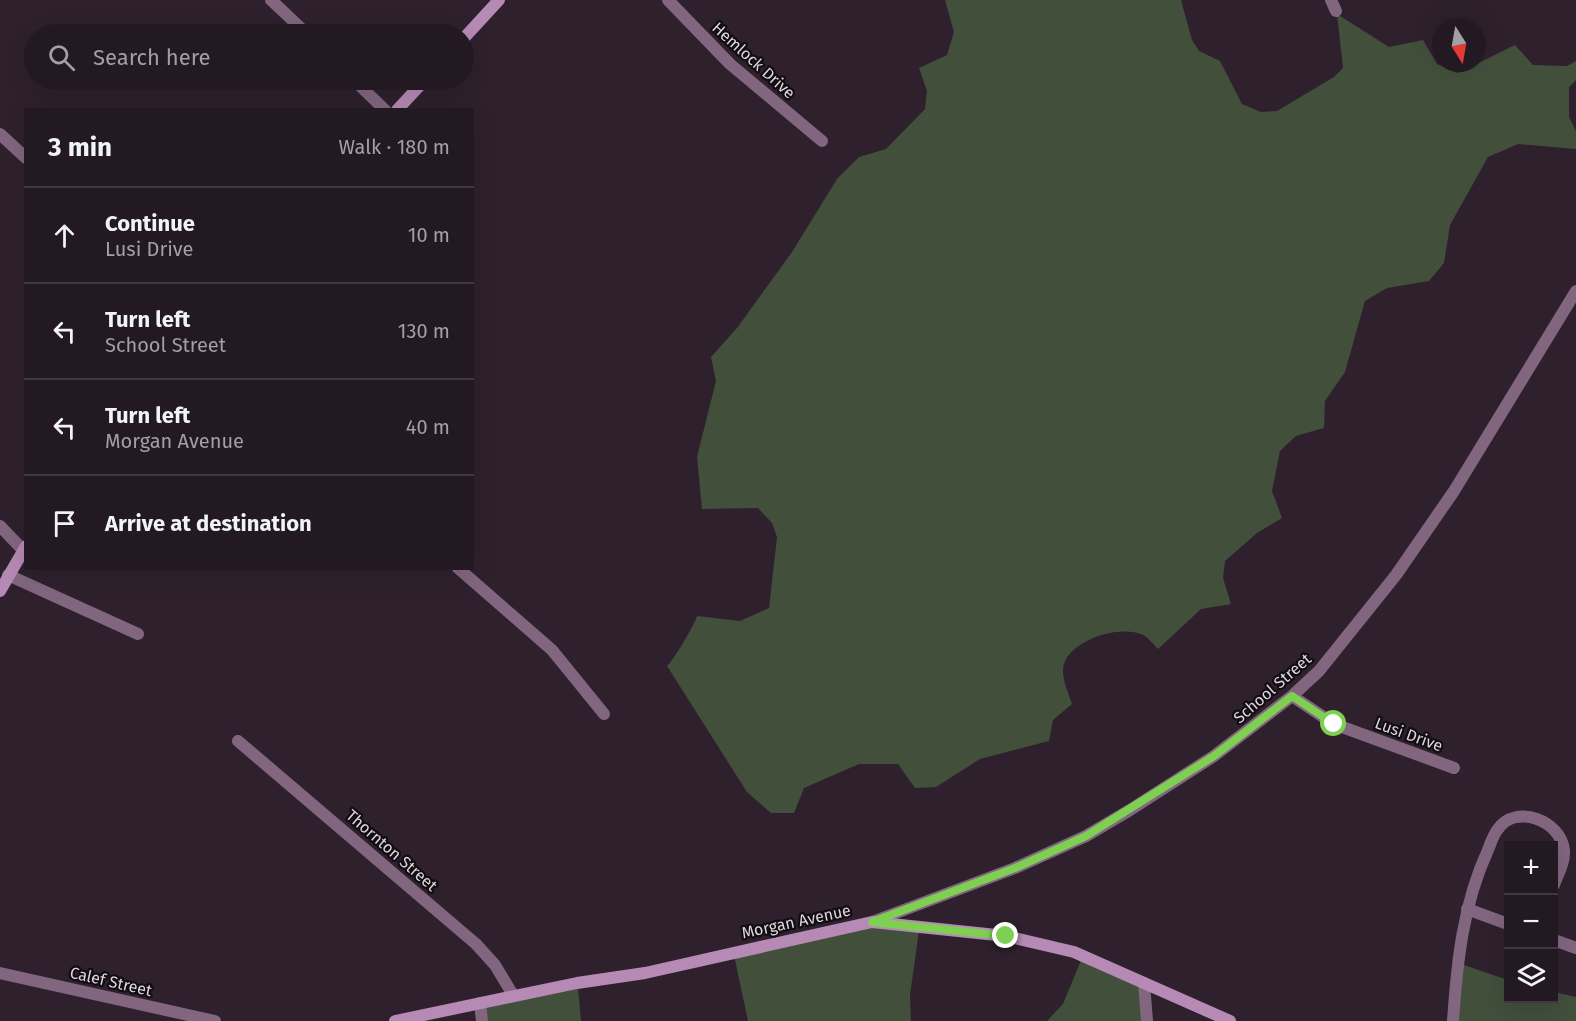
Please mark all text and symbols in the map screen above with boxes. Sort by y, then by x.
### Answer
street label: Hemlock Drive [708,18,799,103]
north arrow [1432,18,1486,72]
search box [24,24,474,90]
icon: search [45,41,78,74]
text: Search here [93,44,211,71]
text: 3 min [48,132,112,163]
text: Walk · 180 m [339,135,450,159]
text: Continue [105,210,195,237]
icon: ahead [48,219,81,252]
text: 10 m [408,223,450,247]
text: Lusi Drive [105,237,193,261]
text: Turn left [105,306,190,333]
icon: left [48,315,81,348]
text: 130 m [398,319,450,343]
text: School Street [105,333,226,357]
text: Turn left [105,402,190,429]
icon: left [48,411,81,444]
text: 40 m [406,415,450,439]
text: Morgan Avenue [105,429,244,453]
icon: arrive [48,507,81,540]
text: Arrive at destination [105,510,312,537]
street label: School Street [1230,649,1315,727]
route start [1320,710,1346,736]
street label: Lusi Drive [1372,713,1445,756]
street label: Thornton Street [342,806,441,895]
map controls [1504,841,1558,1003]
button: + [1504,841,1558,895]
button: − [1504,895,1558,949]
street label: Morgan Avenue [740,901,852,942]
route end [992,922,1018,948]
button: layers [1504,949,1558,1003]
street label: Calef Street [68,963,154,1000]

